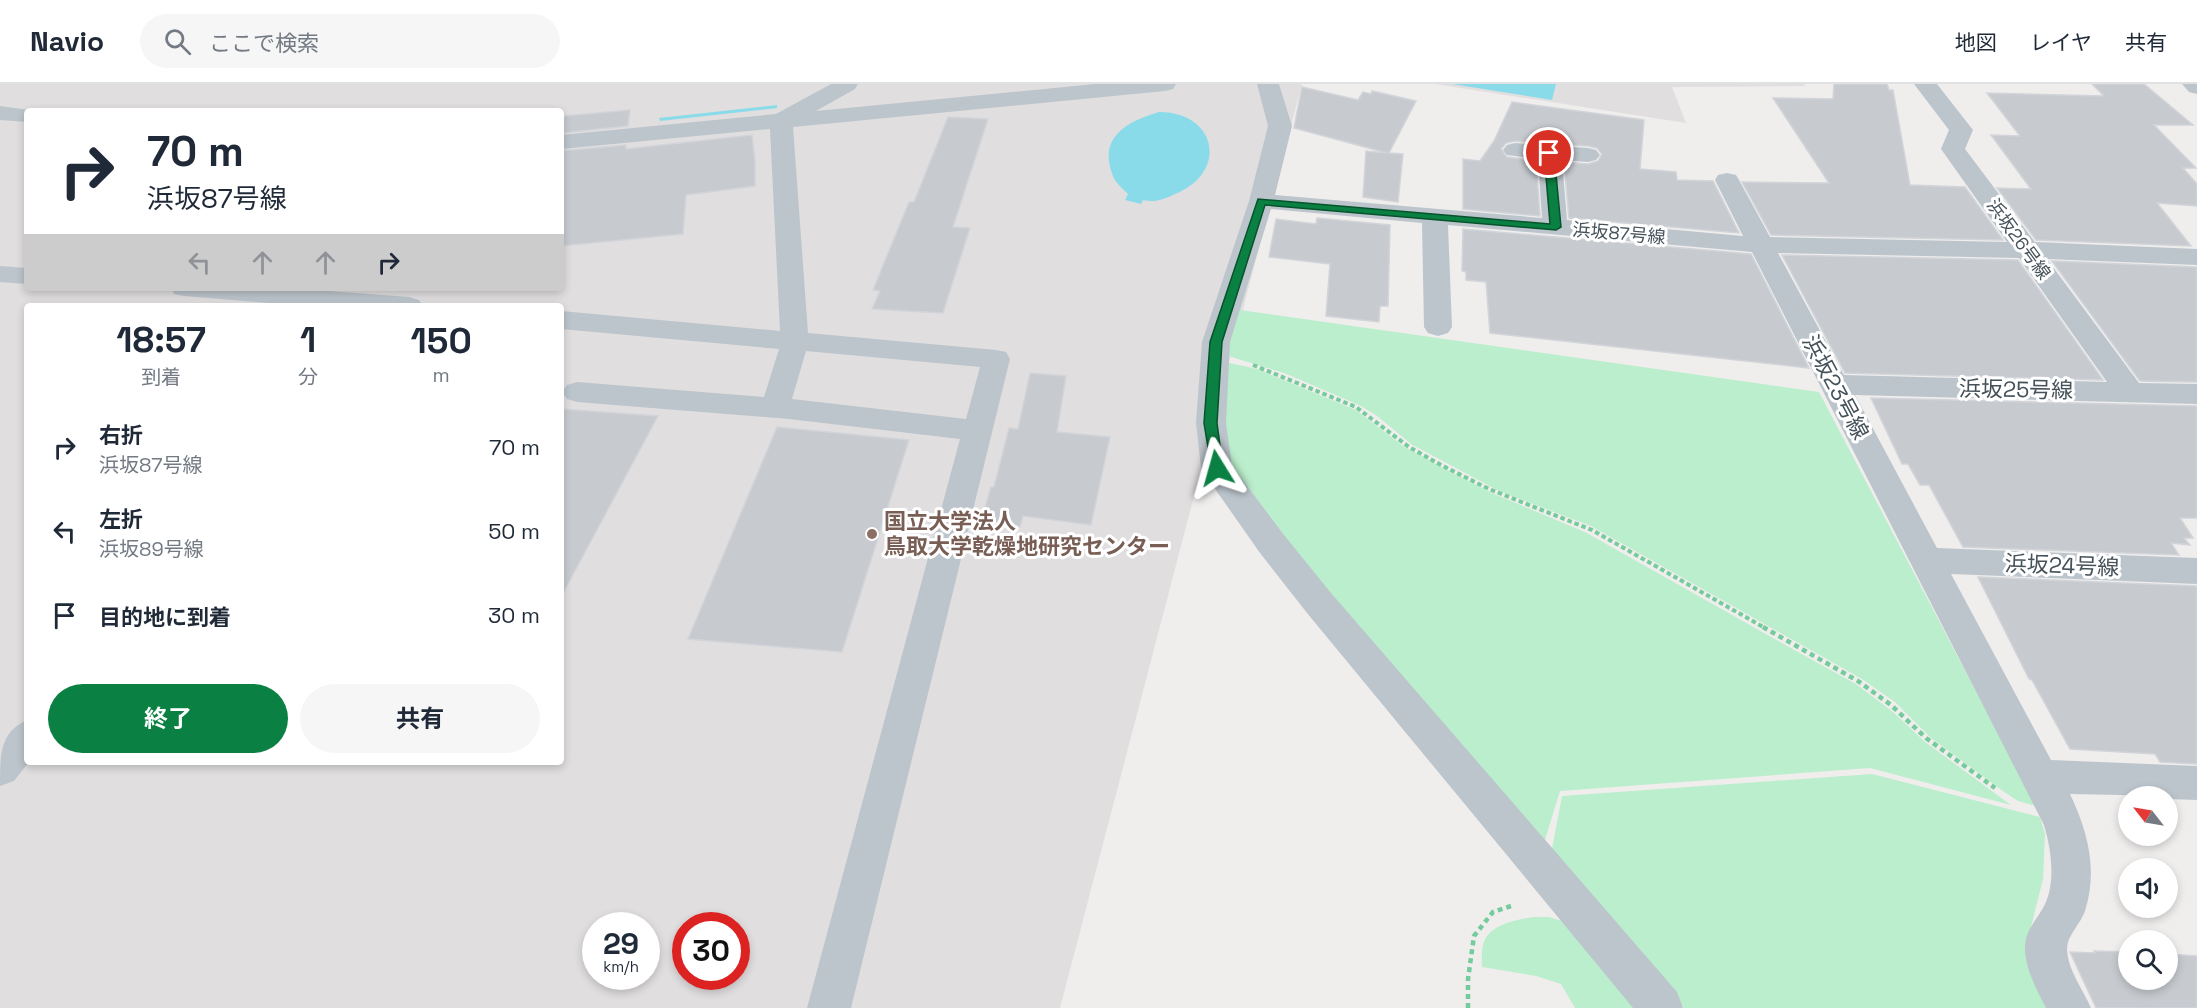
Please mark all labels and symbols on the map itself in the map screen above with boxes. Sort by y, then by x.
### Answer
pin [1523,127,1574,178]
street label: 浜坂26号線 [1982,194,2056,284]
street label: 浜坂87号線 [1572,217,1666,249]
street label: 浜坂23号線 [1797,330,1875,444]
street label: 浜坂25号線 [1959,374,2073,404]
position arrow [1185,436,1249,500]
place label: 国立大学法人 鳥取大学乾燥地研究センター [884,507,1170,560]
marker: 国立大学法人 鳥取大学乾燥地研究センター [865,527,879,541]
street label: 浜坂24号線 [2004,549,2120,581]
north arrow [2118,786,2178,846]
speed limit sign: 30 [672,912,750,990]

